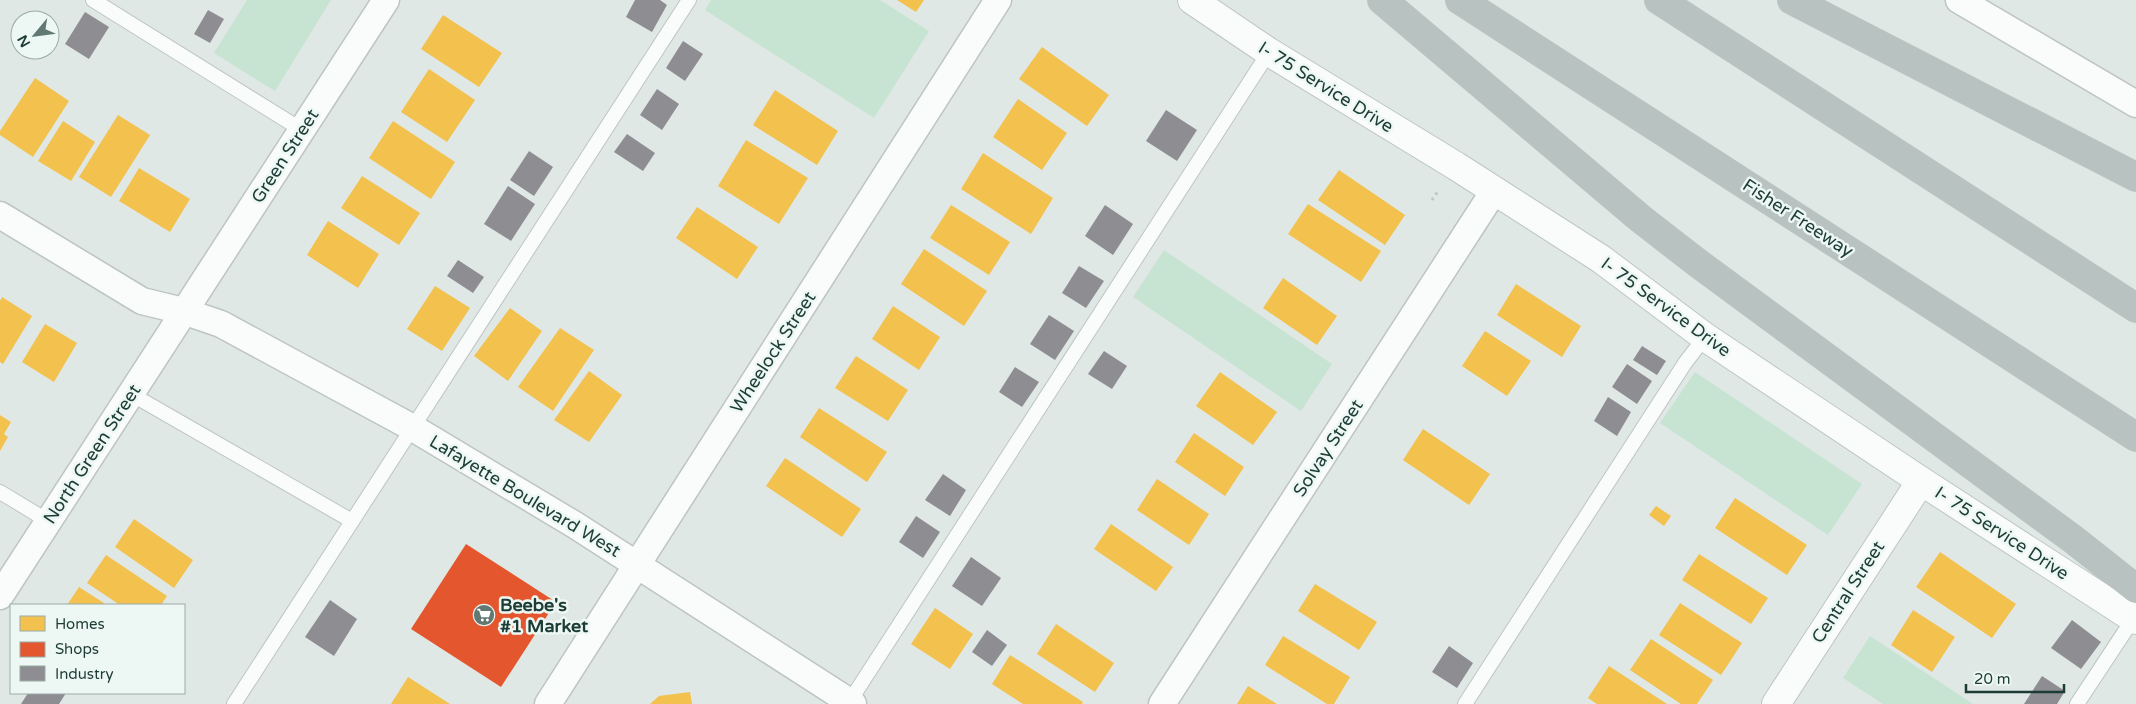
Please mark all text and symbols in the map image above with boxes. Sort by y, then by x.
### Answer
north arrow [10,10,60,60]
text: N [14,32,34,50]
street label: I- 75 Service Drive [1254,37,1398,137]
street label: Green Street [246,105,324,207]
street label: Fisher Freeway [1738,174,1858,262]
street label: I- 75 Service Drive [1597,252,1735,362]
street label: Wheelock Street [726,287,821,417]
street label: North Green Street [39,380,145,528]
street label: Solvay Street [1288,395,1368,501]
street label: Lafayette Boulevard West [425,430,625,562]
street label: I- 75 Service Drive [1931,481,2073,585]
street label: Central Street [1807,537,1889,647]
place label: Beebe's #1 Market [500,594,588,637]
supermarket icon: Beebe's #1 Market [472,603,496,627]
legend [10,604,185,694]
text: Homes [55,615,105,633]
text: Shops [55,640,99,658]
scale bar [1966,662,2064,694]
text: Industry [55,665,114,683]
text: 20 m [1974,670,2011,688]

